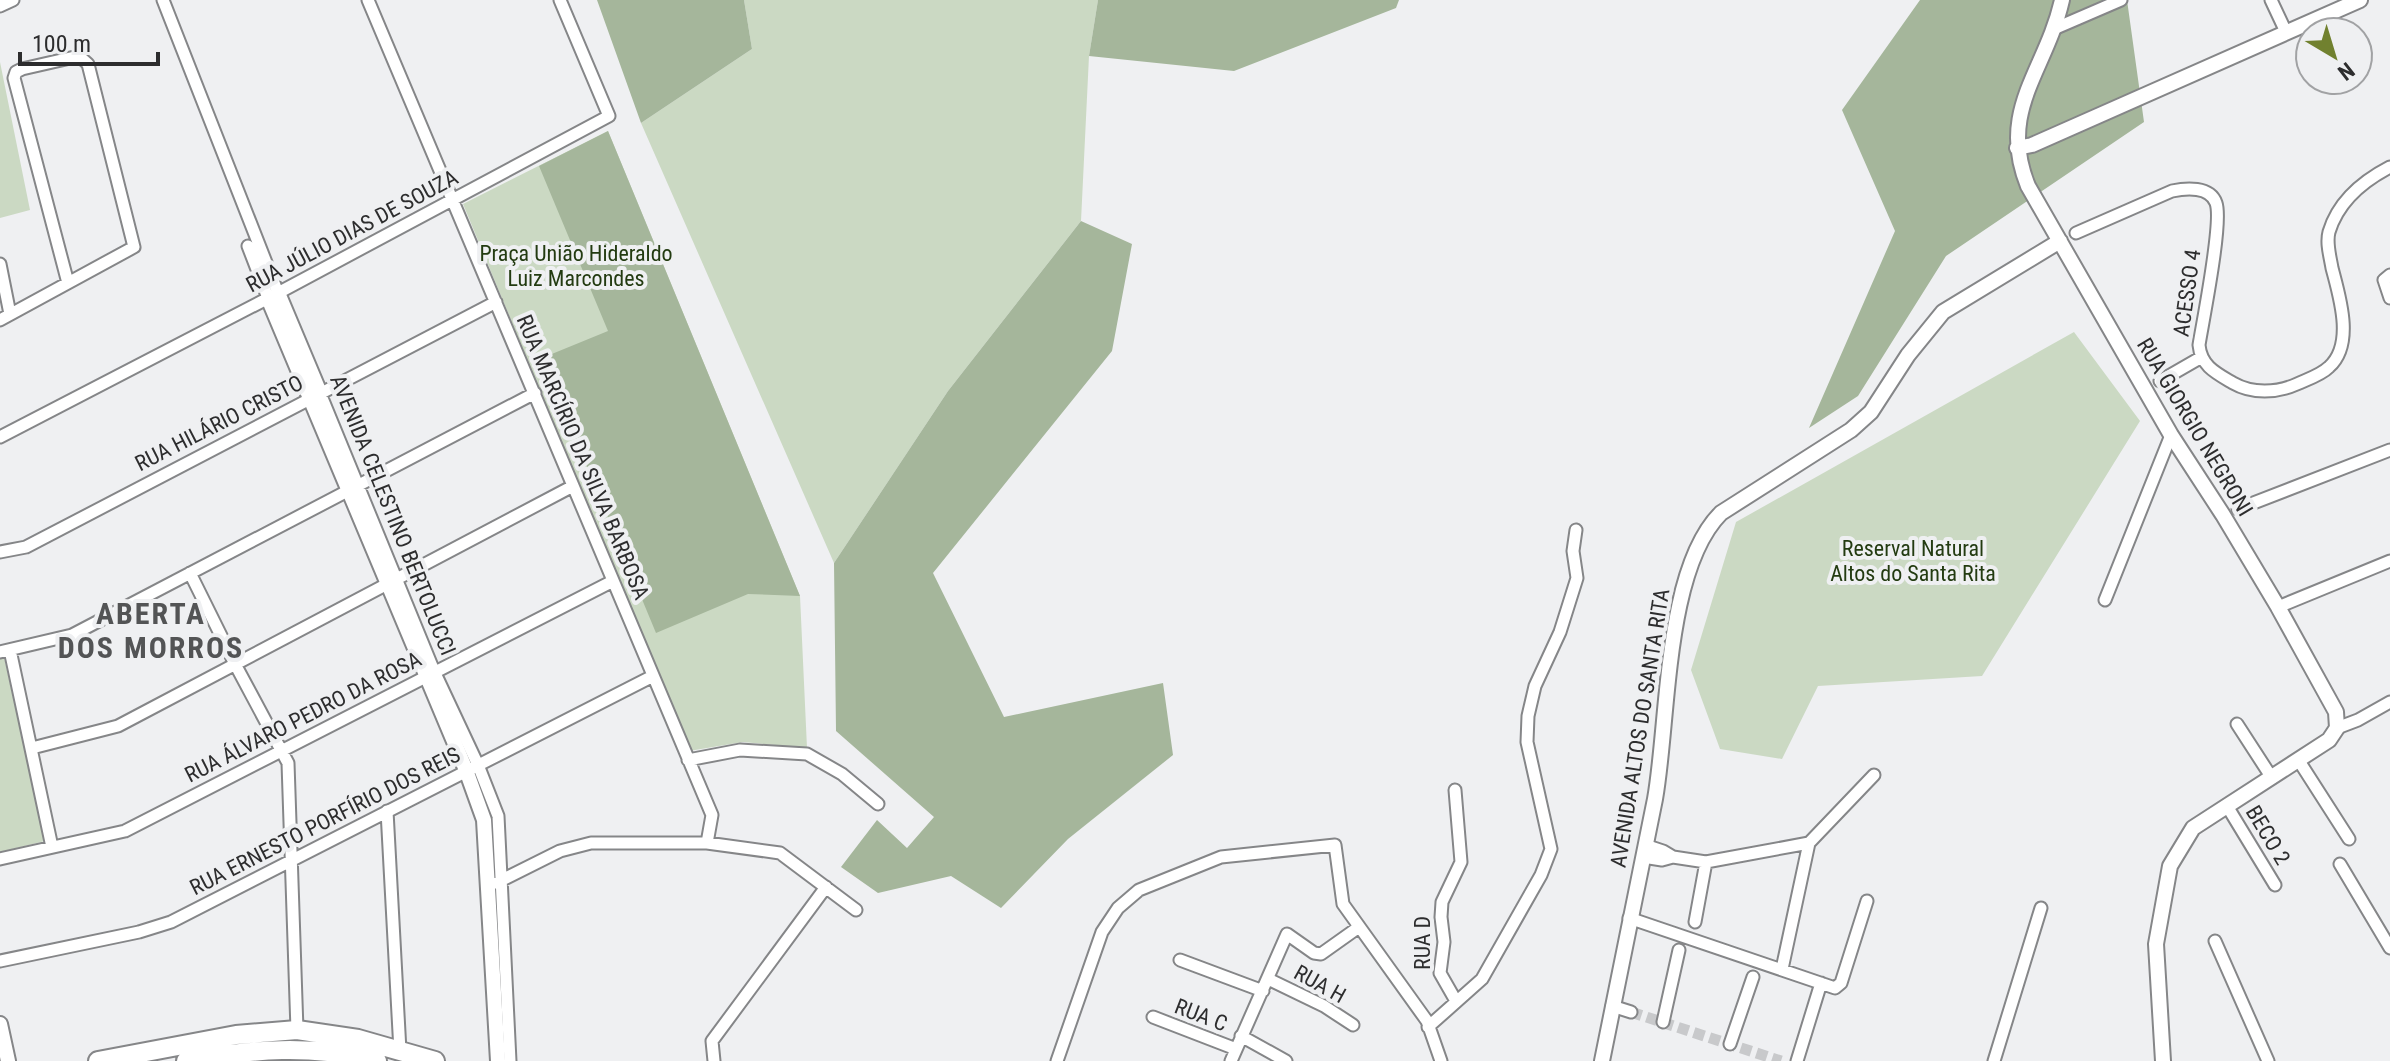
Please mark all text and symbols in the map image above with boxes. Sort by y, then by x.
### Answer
scale bar [20,16,158,66]
north arrow [2294,16,2374,96]
text: 100 m [32,30,91,58]
text: N [2333,57,2359,85]
street label: RUA JÚLIO DIAS DE SOUZA [241,164,462,297]
park label: Praça União Hideraldo Luiz Marcondes [479,241,673,291]
street label: ACESSO 4 [2169,248,2206,338]
street label: RUA MARCÍRIO DA SILVA BARBOSA [512,311,655,603]
street label: RUA GIORGIO NEGRONI [2132,333,2258,521]
street label: RUA HILÁRIO CRISTO [131,370,307,476]
street label: AVENIDA CELESTINO BERTOLUCCI [325,371,461,659]
park label: Reserval Natural Altos do Santa Rita [1830,536,1996,586]
street label: AVENIDA ALTOS DO SANTA RITA [1606,586,1674,869]
district label: ABERTA DOS MORROS [58,596,244,665]
street label: RUA ÁLVARO PEDRO DA ROSA [181,646,426,788]
street label: RUA ERNESTO PORFÍRIO DOS REIS [186,742,464,900]
street label: BECO 2 [2241,801,2295,869]
street label: RUA D [1410,916,1435,970]
street label: RUA H [1290,960,1350,1008]
street label: RUA C [1171,994,1231,1036]

